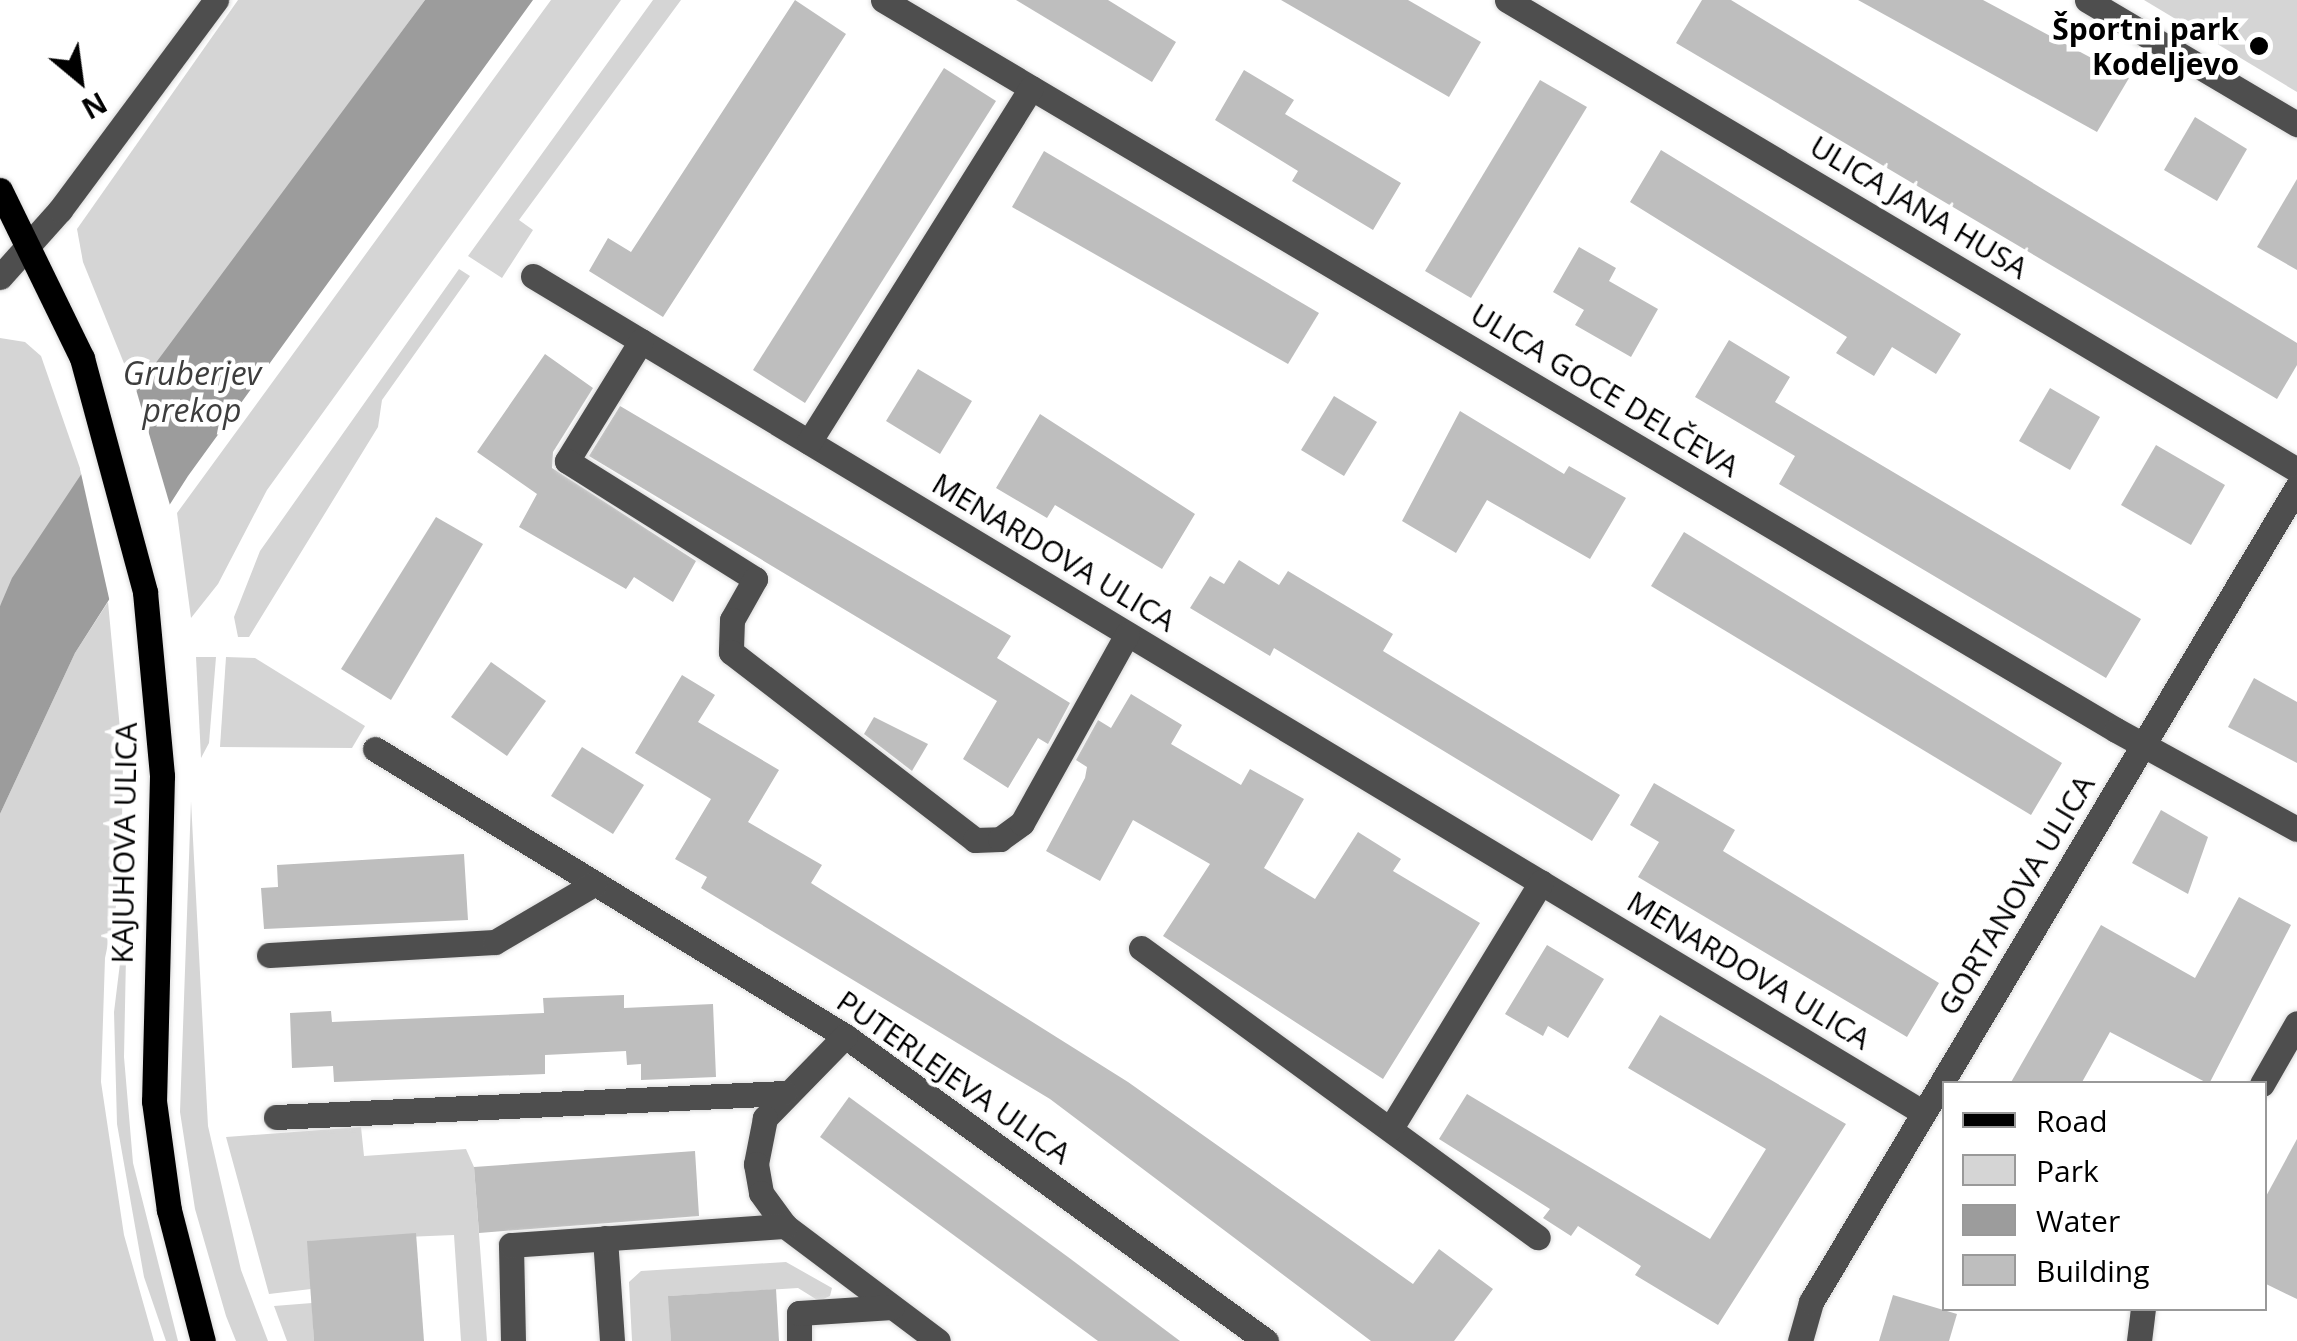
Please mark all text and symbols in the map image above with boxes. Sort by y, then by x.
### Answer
place label: Športni park Kodeljevo [2052,11,2239,82]
north arrow [30,30,130,130]
marker: Športni park Kodeljevo [2248,35,2270,57]
text: N [75,84,114,128]
street label: ULICA JANA HUSA [1804,128,2034,286]
street label: ULICA GOCE DELČEVA [1464,296,1746,484]
water label: Gruberjev prekop [123,355,261,430]
street label: MENARDOVA ULICA [926,465,1182,639]
street label: KAJUHOVA ULICA [104,722,144,964]
street label: GORTANOVA ULICA [1930,769,2102,1021]
street label: MENARDOVA ULICA [1621,883,1877,1057]
street label: PUTERLEJEVA ULICA [830,983,1078,1171]
legend [1942,1081,2267,1311]
text: Road [2036,1100,2108,1141]
text: Park [2036,1150,2099,1191]
text: Water [2036,1200,2120,1241]
text: Building [2036,1250,2150,1291]

